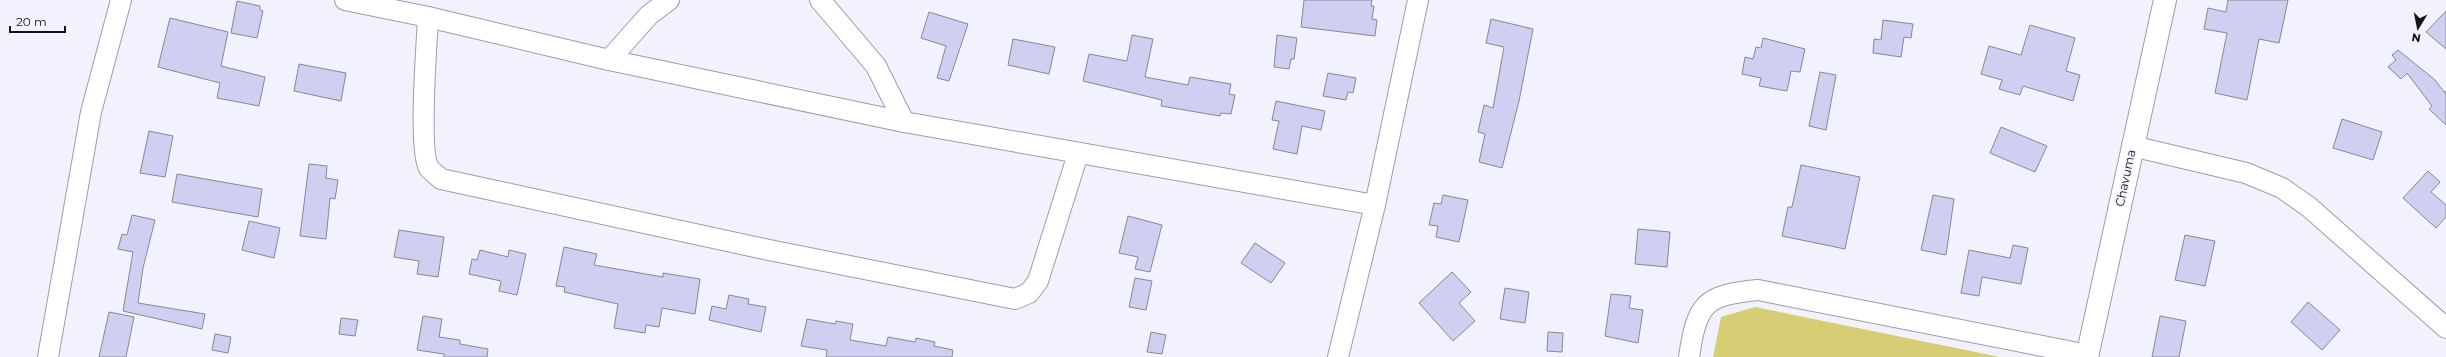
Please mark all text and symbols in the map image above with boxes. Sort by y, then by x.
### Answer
scale bar [10,8,65,34]
north arrow [2398,8,2438,48]
text: 20 m [16,14,47,29]
text: N [2411,30,2422,46]
street label: Chavuma [2112,148,2138,208]

